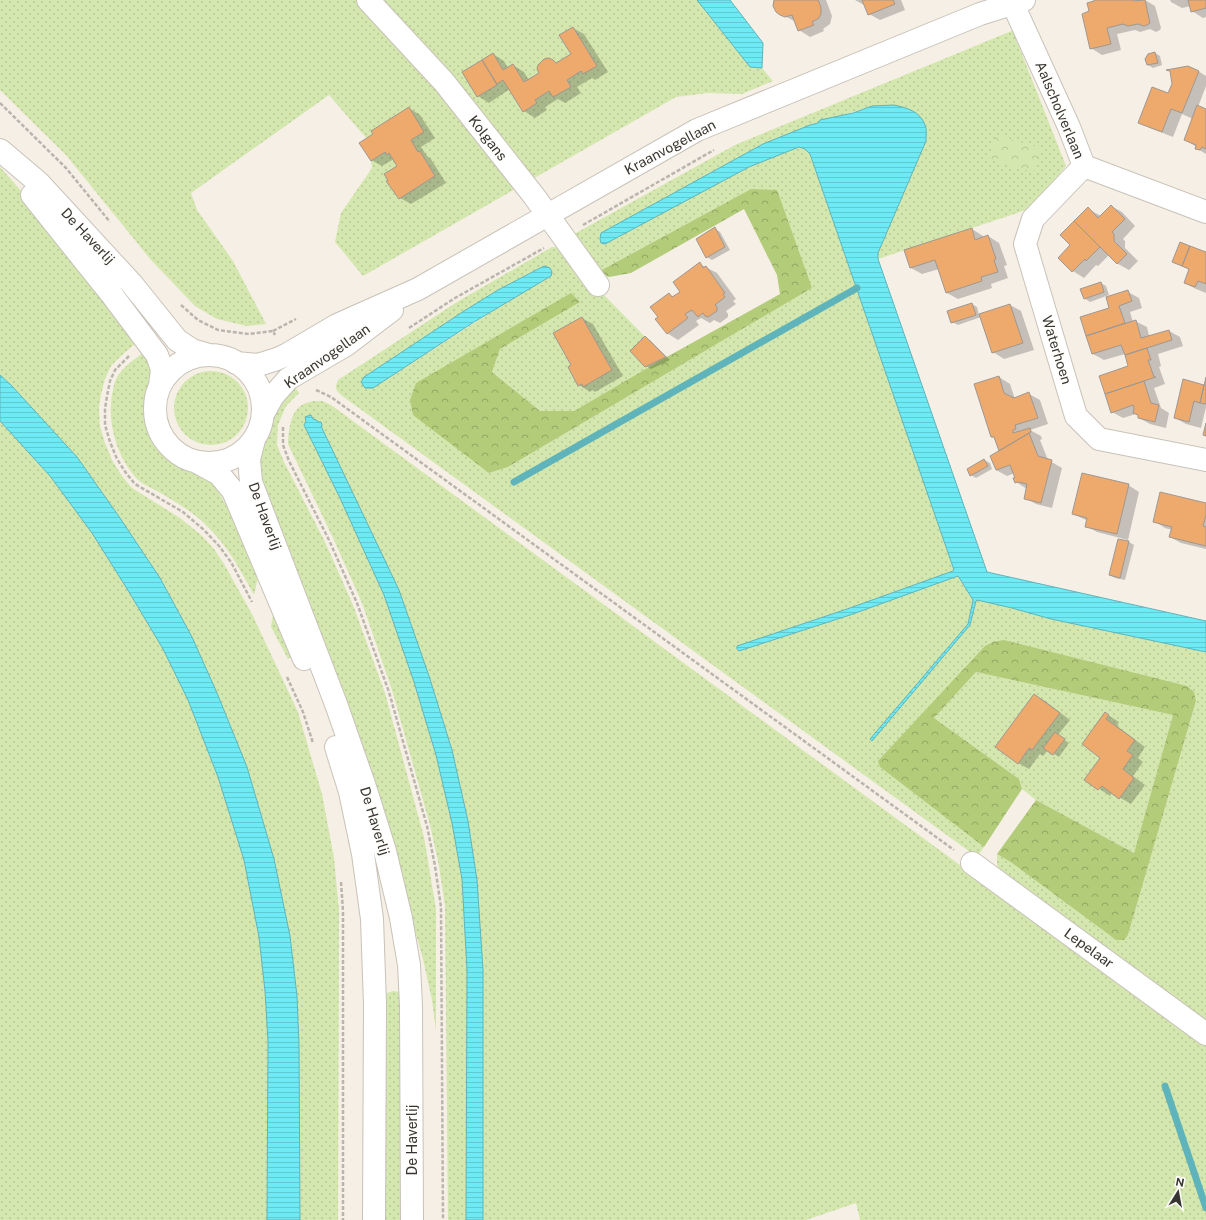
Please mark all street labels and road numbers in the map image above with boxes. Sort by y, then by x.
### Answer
street label: Aalscholverlaan [1032,59,1088,161]
street label: Kolgans [465,112,511,164]
street label: Kraanvogellaan [622,116,718,178]
street label: De Haverlij [58,205,118,267]
street label: Waterhoen [1039,314,1075,386]
street label: Kraanvogellaan [281,320,373,392]
street label: De Haverlij [245,480,285,552]
street label: De Haverlij [357,785,393,857]
street label: Lepelaar [1061,925,1117,971]
street label: De Haverlij [404,1105,420,1175]

